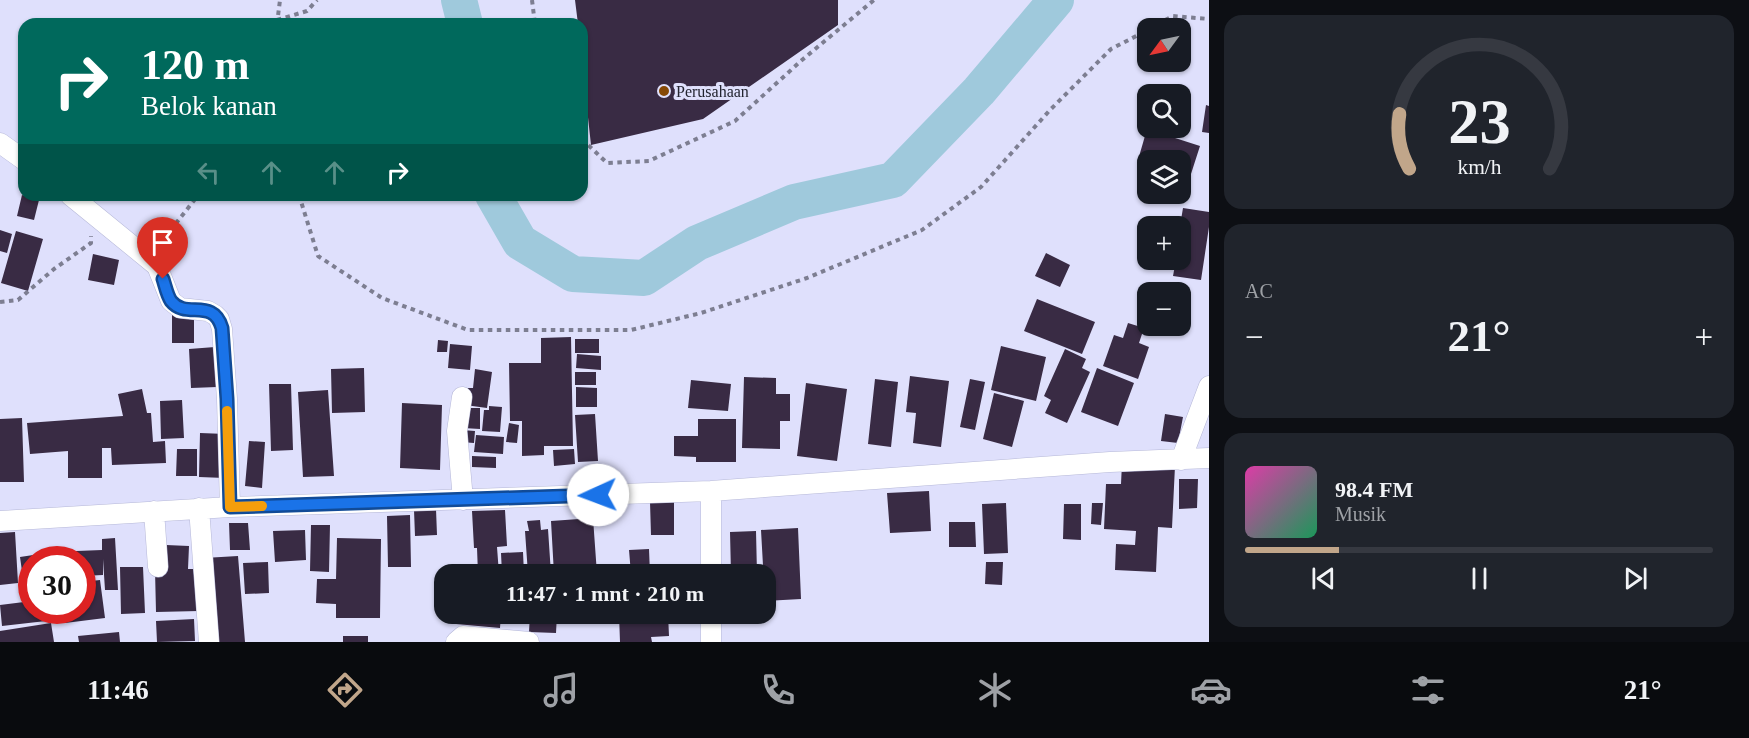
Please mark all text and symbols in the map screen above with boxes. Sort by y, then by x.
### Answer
north arrow [1137,18,1191,72]
map controls [1137,18,1191,336]
icon: right [42,42,120,120]
text: 120 m [141,42,250,88]
place label: Perusahaan [676,83,749,100]
marker: Perusahaan [657,84,671,98]
button: search [1137,84,1191,138]
text: 23 [1448,87,1510,156]
text: Belok kanan [141,91,277,121]
button: layers [1137,150,1191,204]
text: km/h [1457,155,1501,179]
icon: left [192,156,225,189]
icon: ahead [255,156,288,189]
icon: ahead [318,156,351,189]
icon: right [381,156,414,189]
button: + [1137,216,1191,270]
pin [137,217,188,279]
icon: arrive [146,226,179,259]
text: AC [1245,280,1273,302]
button: − [1137,282,1191,336]
text: 21° [1448,311,1511,361]
text: − [1245,319,1264,355]
text: + [1694,319,1713,355]
position arrow [566,463,630,527]
text: 98.4 FM [1335,477,1413,502]
text: Musik [1335,503,1386,525]
speed limit sign: 30 [18,546,96,624]
icon: previous [1307,562,1340,595]
icon: pause [1463,562,1496,595]
icon: next [1619,562,1652,595]
text: 11:47 · 1 mnt · 210 m [506,581,704,606]
icon: directions [324,669,366,711]
icon: music [540,669,582,711]
icon: phone [757,669,799,711]
icon: climate [974,669,1016,711]
icon: car [1190,669,1232,711]
icon: filters [1407,669,1449,711]
text: 11:46 [87,675,149,705]
text: 21° [1624,675,1662,705]

